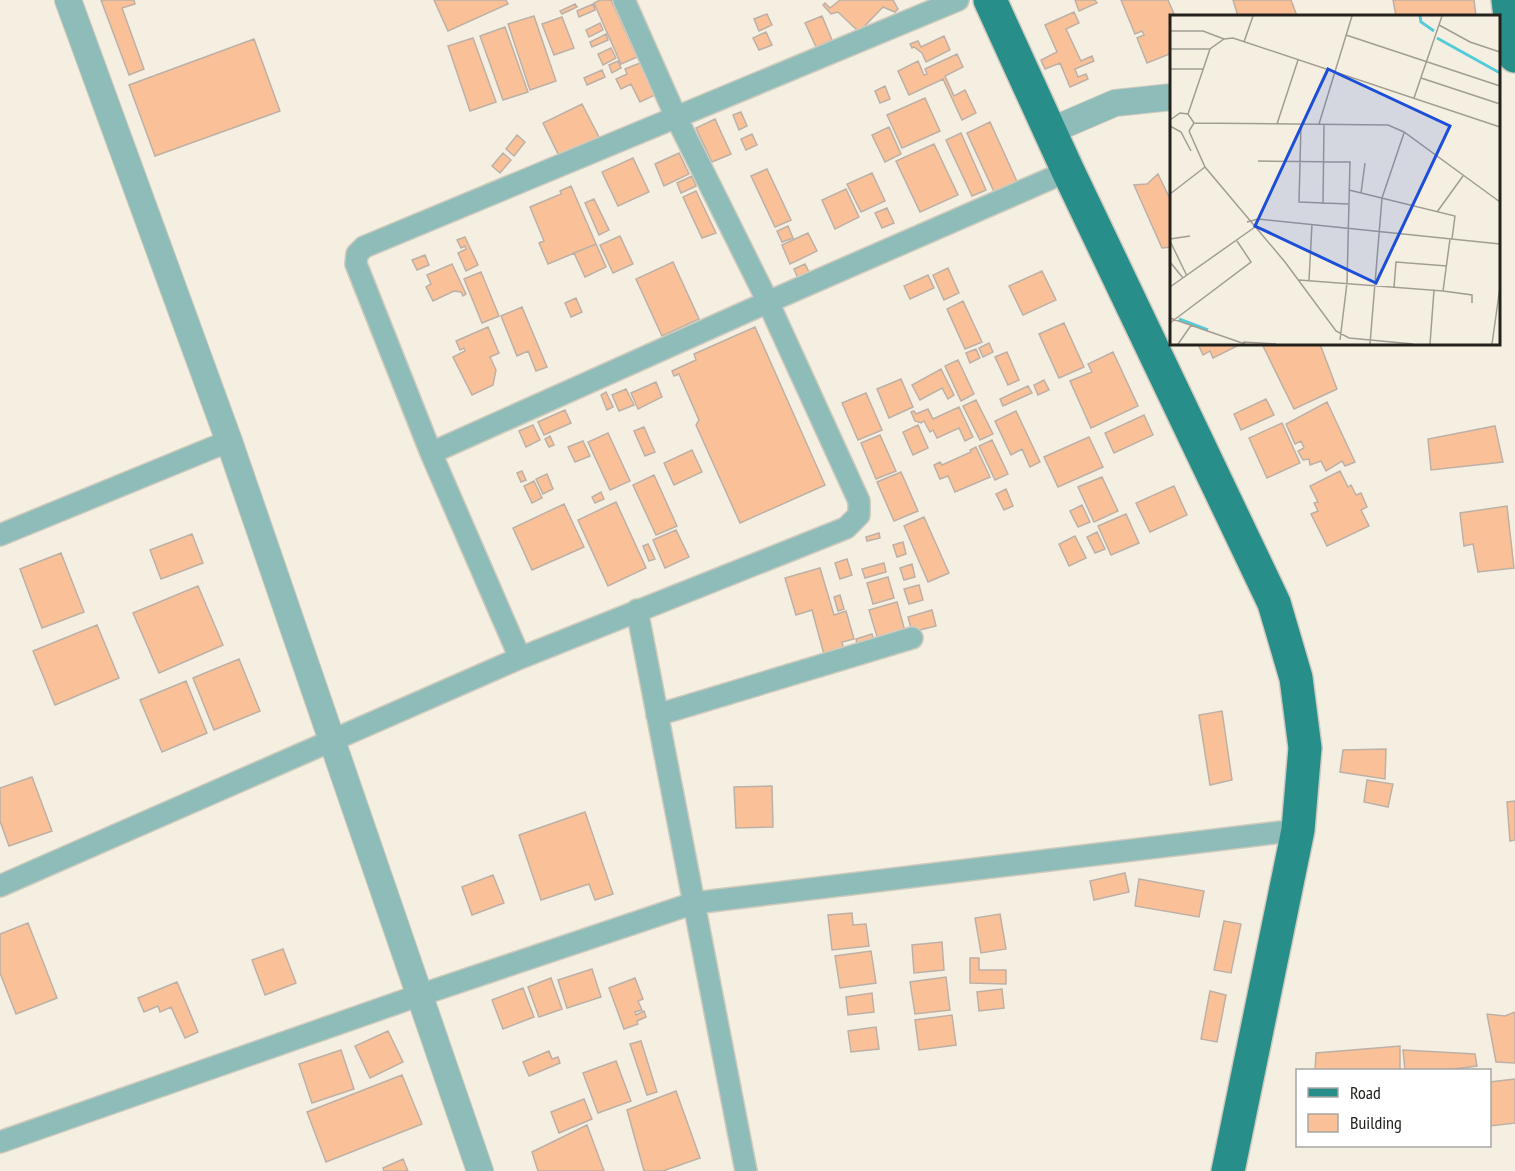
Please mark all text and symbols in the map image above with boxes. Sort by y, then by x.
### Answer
inset map [1170,15,1500,345]
legend [1296,1069,1491,1147]
text: Road [1350,1081,1381,1104]
text: Building [1350,1111,1402,1134]

